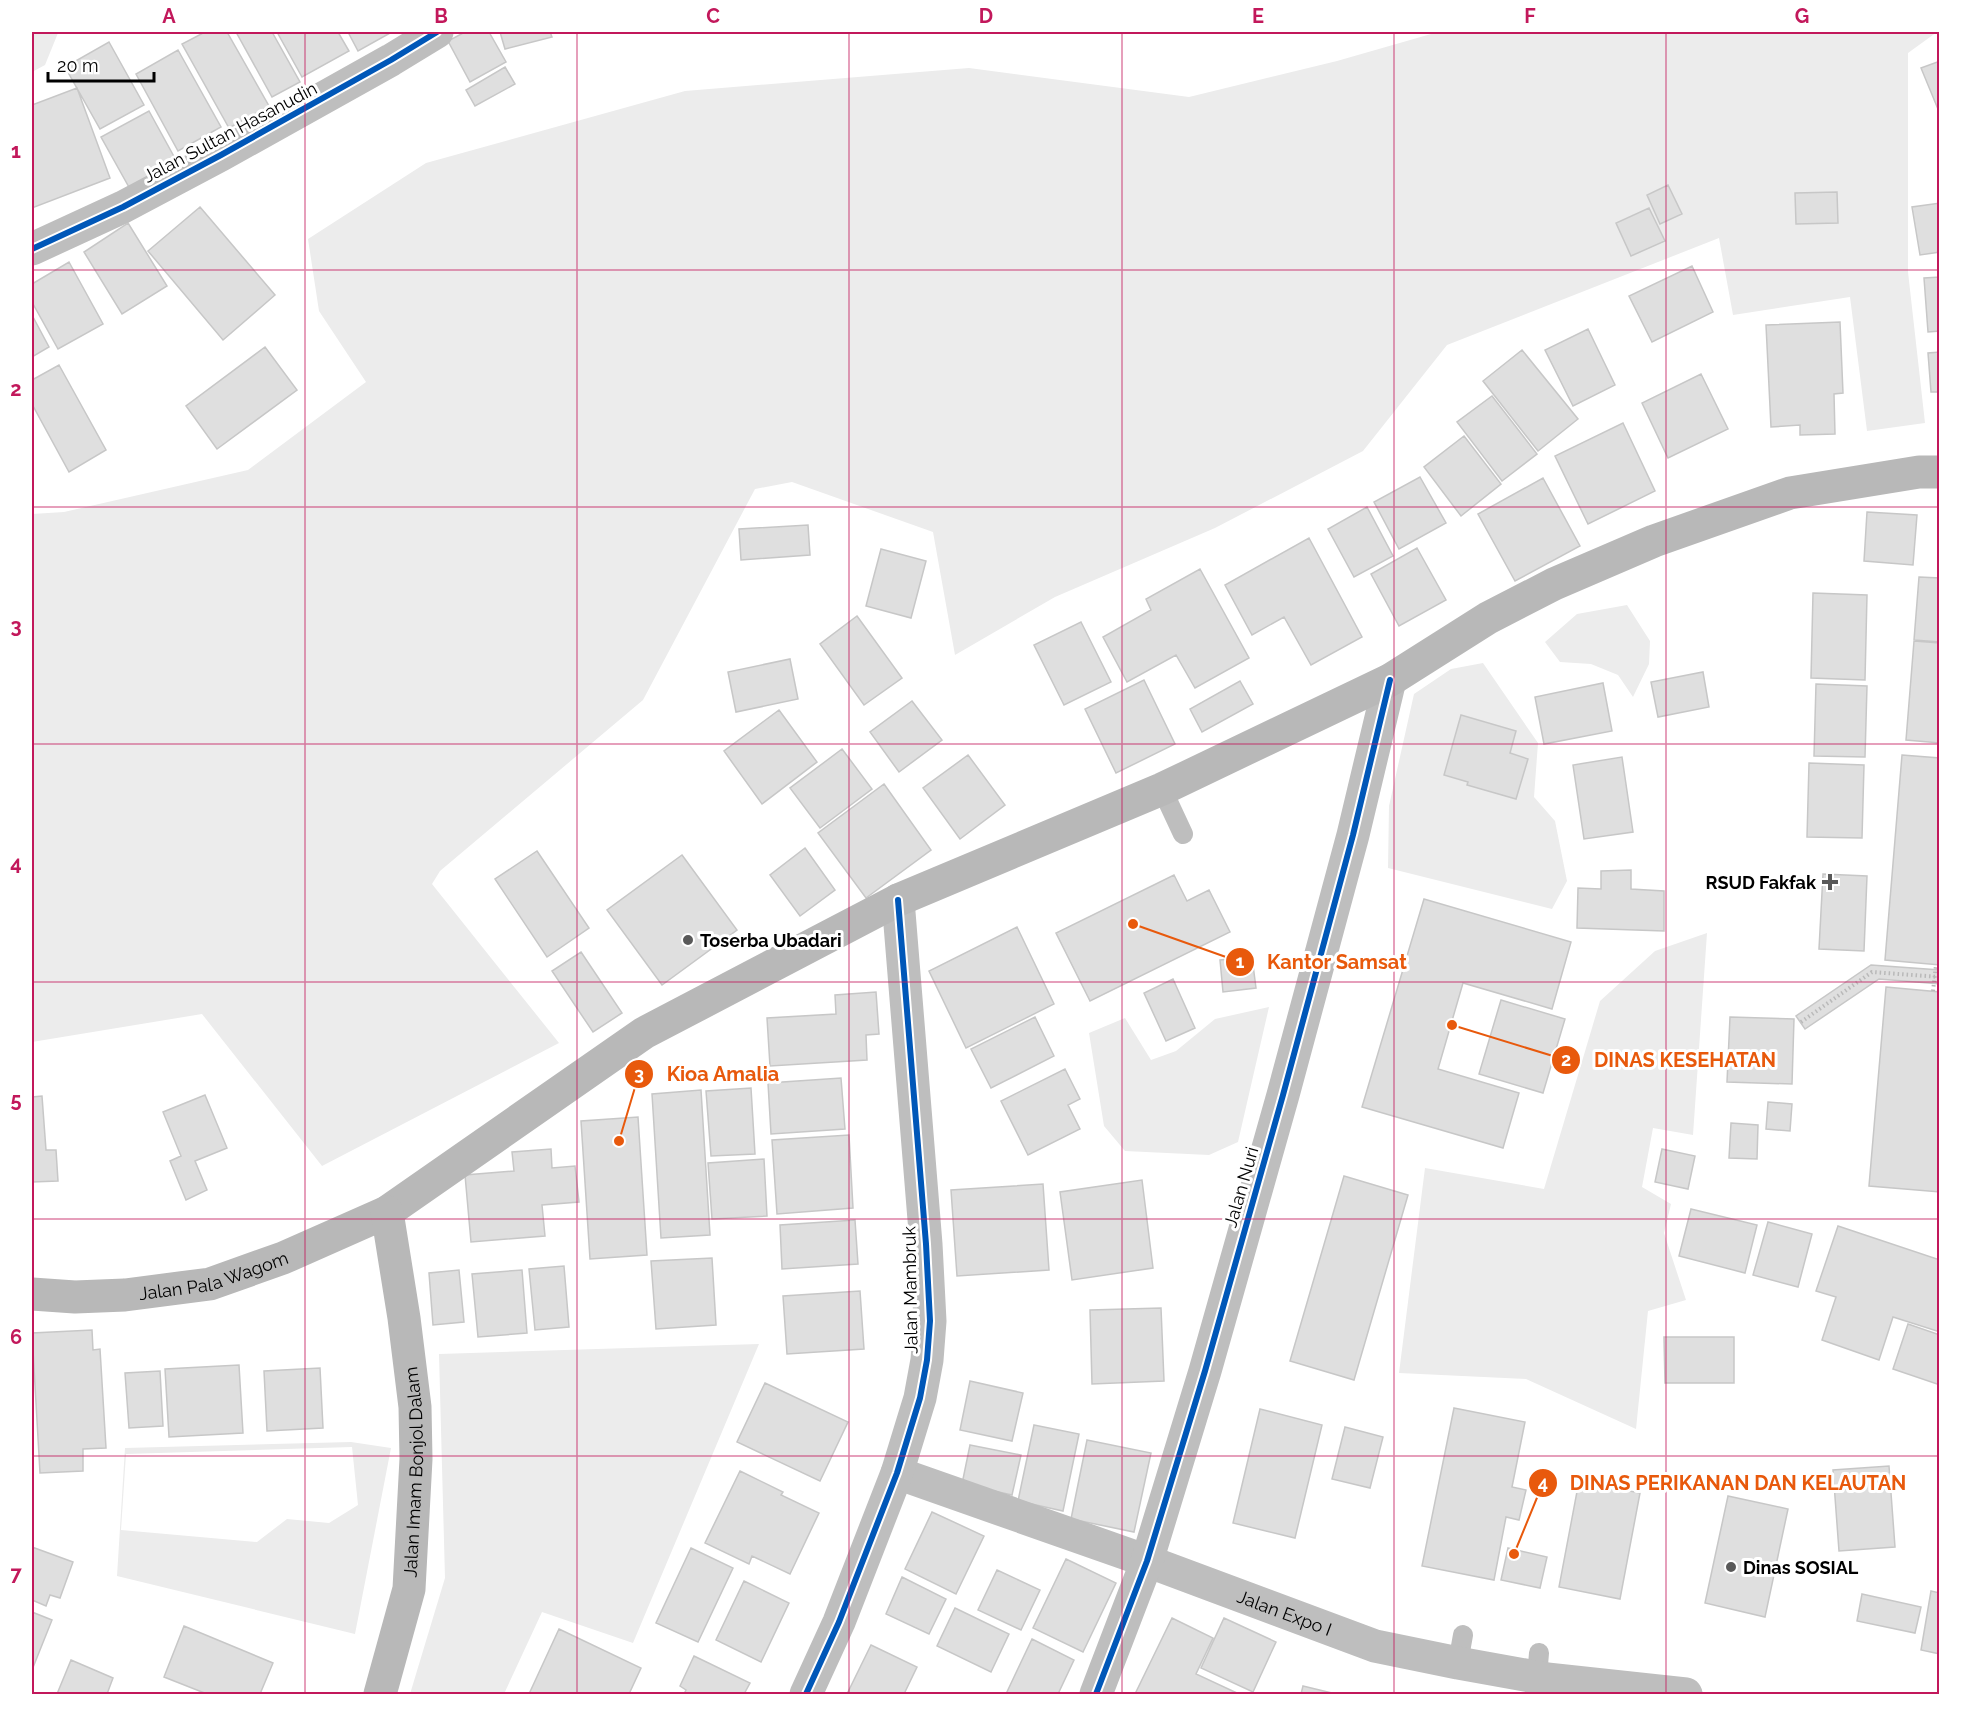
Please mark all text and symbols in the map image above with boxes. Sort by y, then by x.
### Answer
text: A [162,4,176,28]
text: B [434,4,448,28]
text: C [706,4,720,28]
text: D [979,4,993,28]
text: E [1252,4,1264,28]
text: F [1524,4,1536,28]
text: G [1795,4,1809,28]
scale bar [48,45,154,83]
text: 20 m [57,55,99,76]
street label: Jalan Sultan Hasanudin [139,77,321,187]
text: 1 [11,139,21,163]
text: 2 [10,377,22,401]
text: 3 [10,614,22,638]
text: 4 [10,851,22,875]
place label: RSUD Fakfak [1705,872,1817,893]
marker: RSUD Fakfak [1821,873,1839,891]
place label: Toserba Ubadari [700,930,842,951]
marker: Toserba Ubadari [681,933,695,947]
callout: Kantor Samsat [1225,943,1420,981]
text: Kantor Samsat [1267,950,1407,974]
text: 1 [1236,951,1245,972]
callout: DINAS KESEHATAN [1551,1041,1788,1079]
text: DINAS KESEHATAN [1594,1048,1776,1072]
text: 2 [1561,1049,1571,1070]
callout: Kioa Amalia [624,1055,792,1093]
text: Kioa Amalia [667,1062,779,1086]
text: 3 [634,1063,644,1084]
text: 5 [10,1088,22,1112]
street label: Jalan Nuri [1219,1144,1263,1230]
street label: Jalan Mambruk [898,1225,922,1354]
street label: Jalan Pala Wagom [137,1247,291,1304]
text: 6 [10,1325,22,1349]
street label: Jalan Imam Bonjol Dalam [399,1366,427,1578]
callout: DINAS PERIKANAN DAN KELAUTAN [1528,1464,1918,1502]
text: DINAS PERIKANAN DAN KELAUTAN [1570,1471,1906,1495]
text: 4 [1538,1472,1548,1493]
place label: Dinas SOSIAL [1743,1557,1859,1578]
marker: Dinas SOSIAL [1724,1560,1738,1574]
text: 7 [10,1562,22,1586]
street label: Jalan Expo I [1235,1585,1335,1639]

